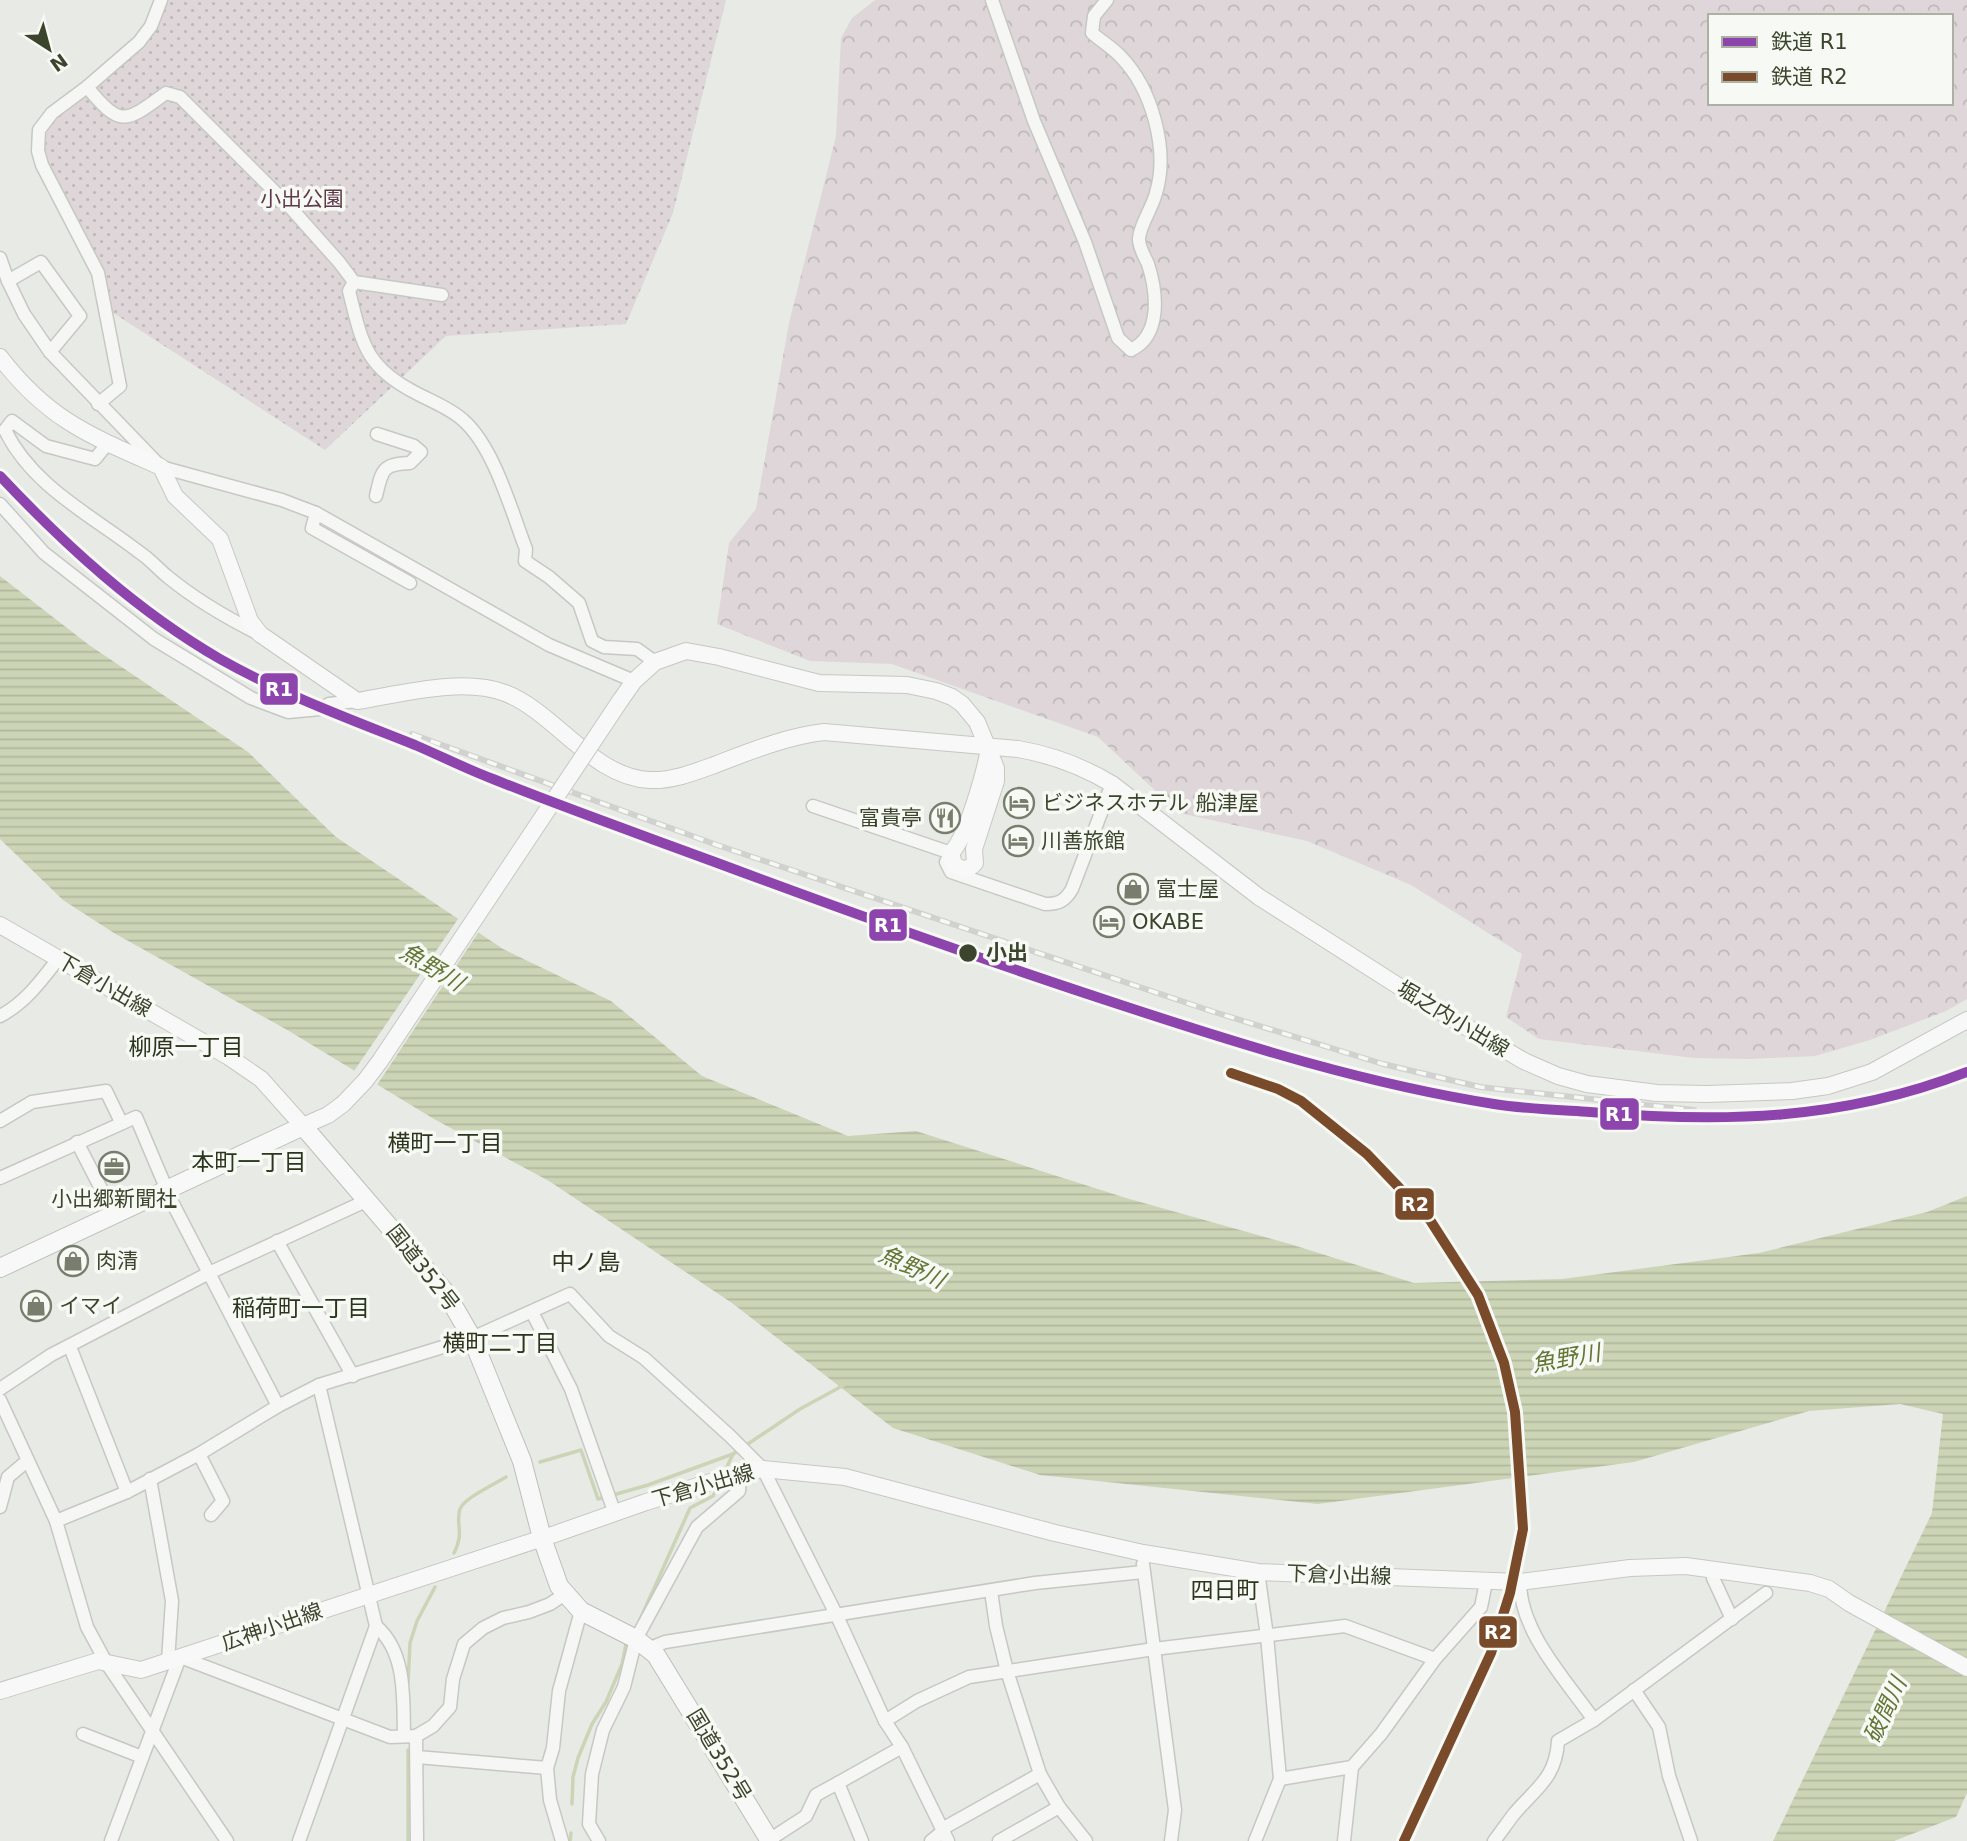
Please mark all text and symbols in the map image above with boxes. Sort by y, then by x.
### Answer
north arrow [14,14,84,84]
legend [1708,14,1953,105]
text: 鉄道 R1 [1771,30,1848,54]
text: N [46,49,72,76]
text: 鉄道 R2 [1771,65,1848,89]
park label: 小出公園 [260,187,344,211]
line badge: R1 [259,672,299,706]
text: R1 [265,678,293,700]
hotel icon: ビジネスホテル 船津屋 [1002,786,1036,820]
place label: ビジネスホテル 船津屋 [1042,791,1259,815]
restaurant icon: 富貴亭 [928,801,962,835]
place label: 富貴亭 [859,806,922,830]
hotel icon: 川善旅館 [1001,824,1035,858]
place label: 川善旅館 [1041,829,1125,853]
shop icon: 富士屋 [1116,872,1150,906]
place label: 富士屋 [1156,877,1219,901]
hotel icon: OKABE [1092,905,1126,939]
line badge: R1 [868,908,908,942]
place label: OKABE [1132,910,1204,934]
text: R1 [874,914,902,936]
water label: 魚野川 [396,938,471,997]
place label: 小出 [986,941,1028,965]
marker: 小出 [957,942,979,964]
street label: 下倉小出線 [53,948,155,1022]
street label: 堀之内小出線 [1393,976,1513,1062]
district label: 柳原一丁目 [129,1034,244,1060]
line badge: R1 [1599,1097,1640,1131]
text: R1 [1605,1103,1633,1125]
district label: 横町一丁目 [388,1130,503,1156]
district label: 本町一丁目 [192,1149,307,1175]
office icon: 小出郷新聞社 [97,1150,131,1184]
place label: 小出郷新聞社 [51,1187,177,1211]
line badge: R2 [1394,1187,1435,1221]
text: R2 [1401,1193,1429,1215]
street label: 国道352号 [382,1220,464,1316]
water label: 魚野川 [875,1241,951,1295]
shop icon: 肉清 [56,1244,90,1278]
place label: 肉清 [96,1249,138,1273]
district label: 中ノ島 [552,1249,621,1275]
shop icon: イマイ [19,1289,53,1323]
place label: イマイ [59,1294,122,1318]
district label: 稲荷町一丁目 [232,1295,370,1321]
district label: 横町二丁目 [443,1330,558,1356]
water label: 魚野川 [1530,1339,1605,1377]
street label: 下倉小出線 [649,1460,757,1512]
street label: 下倉小出線 [1286,1561,1392,1589]
district label: 四日町 [1191,1577,1260,1603]
street label: 広神小出線 [218,1599,326,1655]
line badge: R2 [1478,1615,1518,1649]
text: R2 [1484,1621,1512,1643]
water label: 破間川 [1859,1671,1913,1747]
street label: 国道352号 [682,1705,756,1805]

